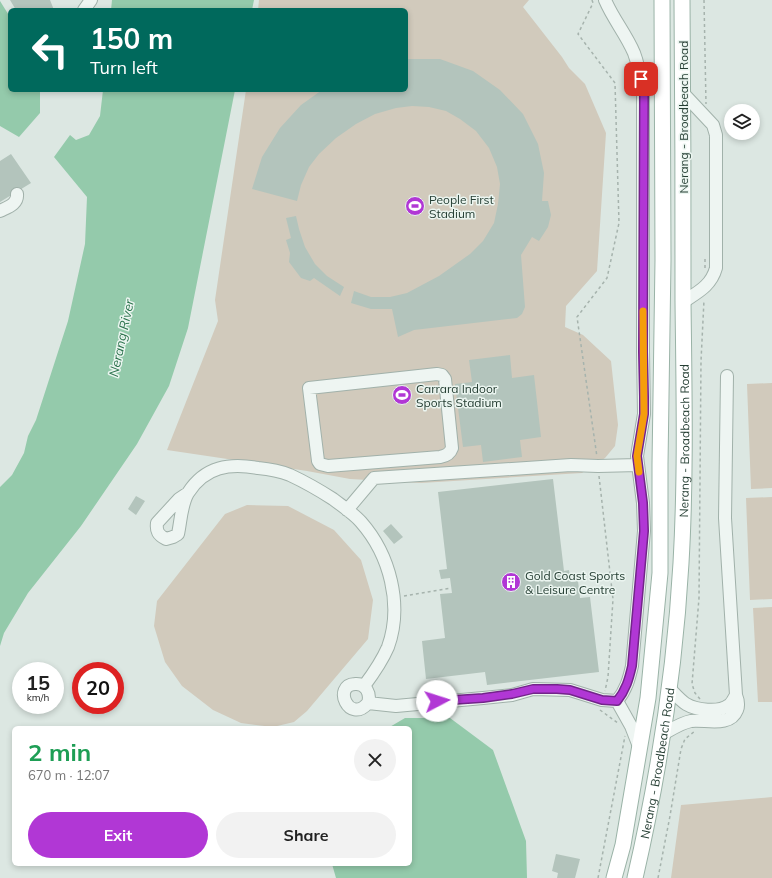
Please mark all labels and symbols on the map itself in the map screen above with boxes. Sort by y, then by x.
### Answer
street label: Nerang - Broadbeach Road [676,41,691,193]
pin [624,62,658,96]
place label: People First Stadium [429,192,494,221]
sports icon: People First Stadium [404,195,426,217]
water label: Nerang River [105,297,137,378]
street label: Nerang - Broadbeach Road [676,364,692,517]
place label: Carrara Indoor Sports Stadium [416,381,502,410]
sports icon: Carrara Indoor Sports Stadium [391,384,413,406]
place label: Gold Coast Sports & Leisure Centre [525,568,625,597]
building icon: Gold Coast Sports & Leisure Centre [500,571,522,593]
speed limit sign: 20 [72,662,124,714]
position arrow [416,680,458,722]
street label: Nerang - Broadbeach Road [636,687,677,840]

